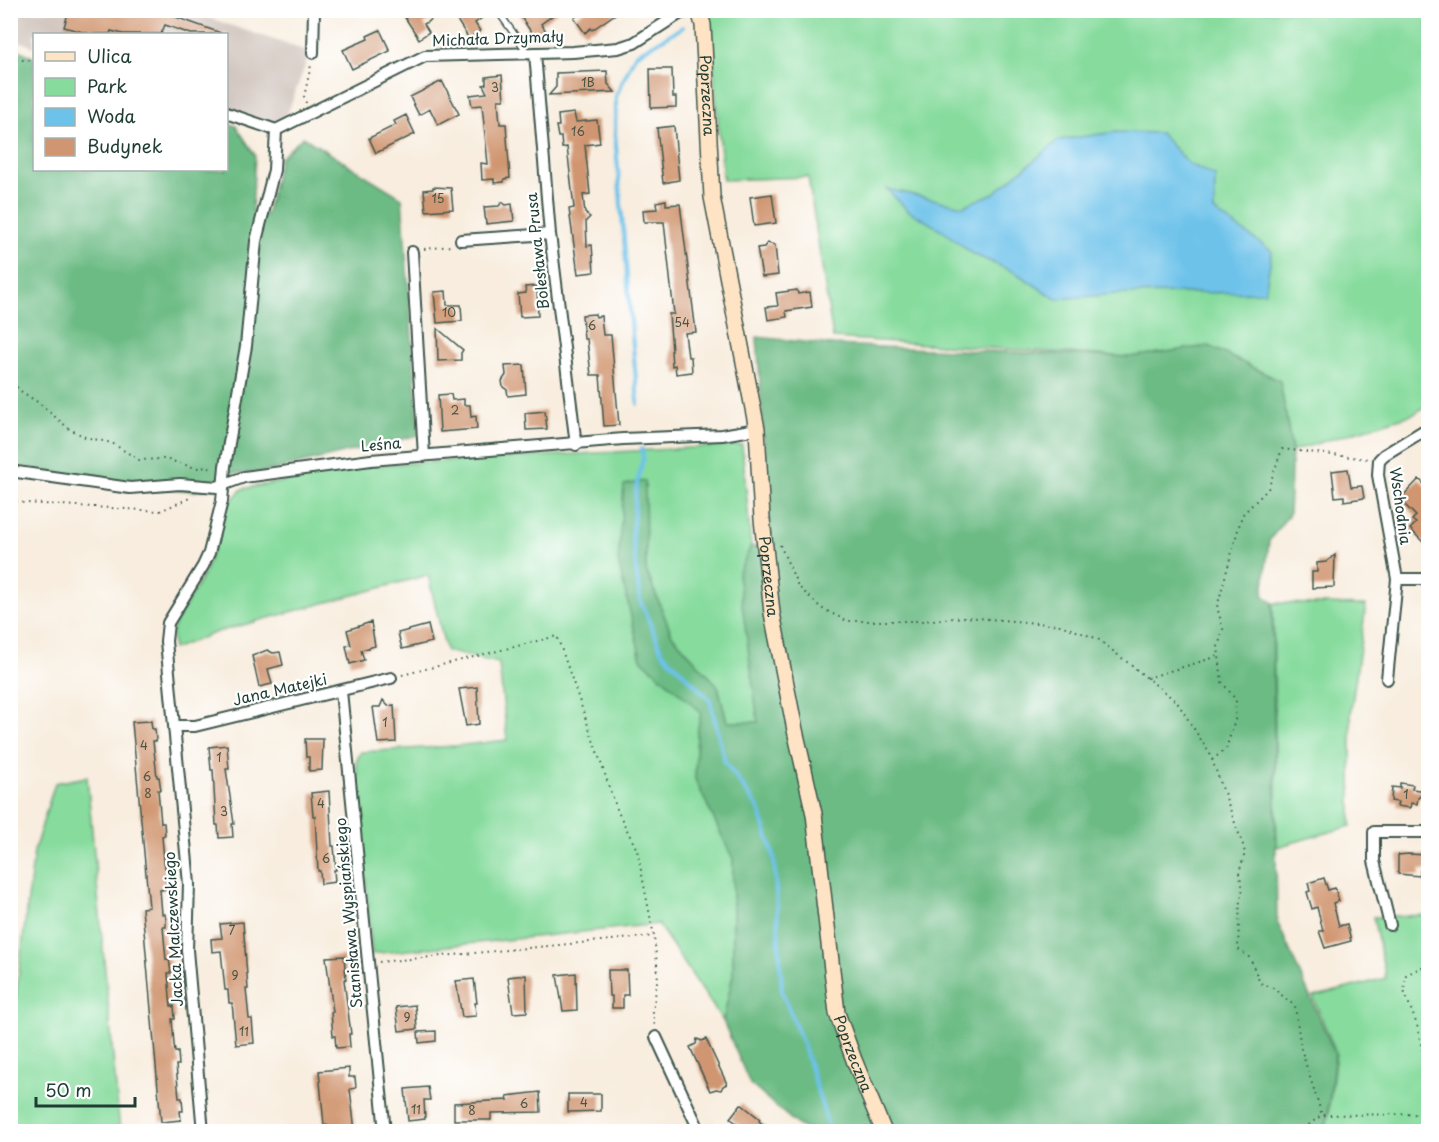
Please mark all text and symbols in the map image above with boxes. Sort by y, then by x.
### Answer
street label: Michała Drzymały [432,24,564,51]
legend [33,33,228,171]
text: Ulica [87,42,132,69]
street label: Poprzeczna [695,54,722,137]
text: Park [87,72,127,99]
house number: 1B [581,73,595,91]
house number: 3 [491,78,499,96]
text: Woda [87,102,136,129]
house number: 16 [571,122,585,140]
text: Budynek [87,132,163,159]
house number: 15 [431,189,445,207]
street label: Bolesława Prusa [519,191,554,311]
house number: 10 [442,303,456,321]
house number: 54 [674,313,690,331]
house number: 6 [588,316,596,334]
house number: 2 [451,401,459,419]
street label: Leśna [360,430,403,457]
street label: Wschodnia [1385,466,1418,547]
street label: Poprzeczna [754,535,785,619]
street label: Jana Matejki [230,667,329,711]
house number: 1 [382,713,388,731]
house number: 4 [140,736,148,754]
house number: 1 [216,748,222,766]
house number: 6 [143,767,151,785]
house number: 8 [144,784,152,802]
house number: 1 [1403,785,1409,803]
house number: 4 [317,794,325,812]
house number: 3 [220,802,228,820]
street label: Stanisława Wyspiańskiego [328,817,367,1009]
house number: 6 [322,849,330,867]
street label: Jacka Malczewskiego [157,851,188,1007]
house number: 7 [229,921,236,939]
house number: 9 [231,966,239,984]
house number: 9 [403,1008,411,1026]
street label: Poprzeczna [829,1011,879,1096]
house number: 11 [239,1022,249,1040]
scale bar [36,1070,135,1108]
text: 50 m [45,1076,92,1103]
house number: 4 [580,1093,588,1111]
house number: 6 [520,1094,528,1112]
house number: 11 [411,1100,421,1118]
house number: 8 [468,1101,476,1119]

